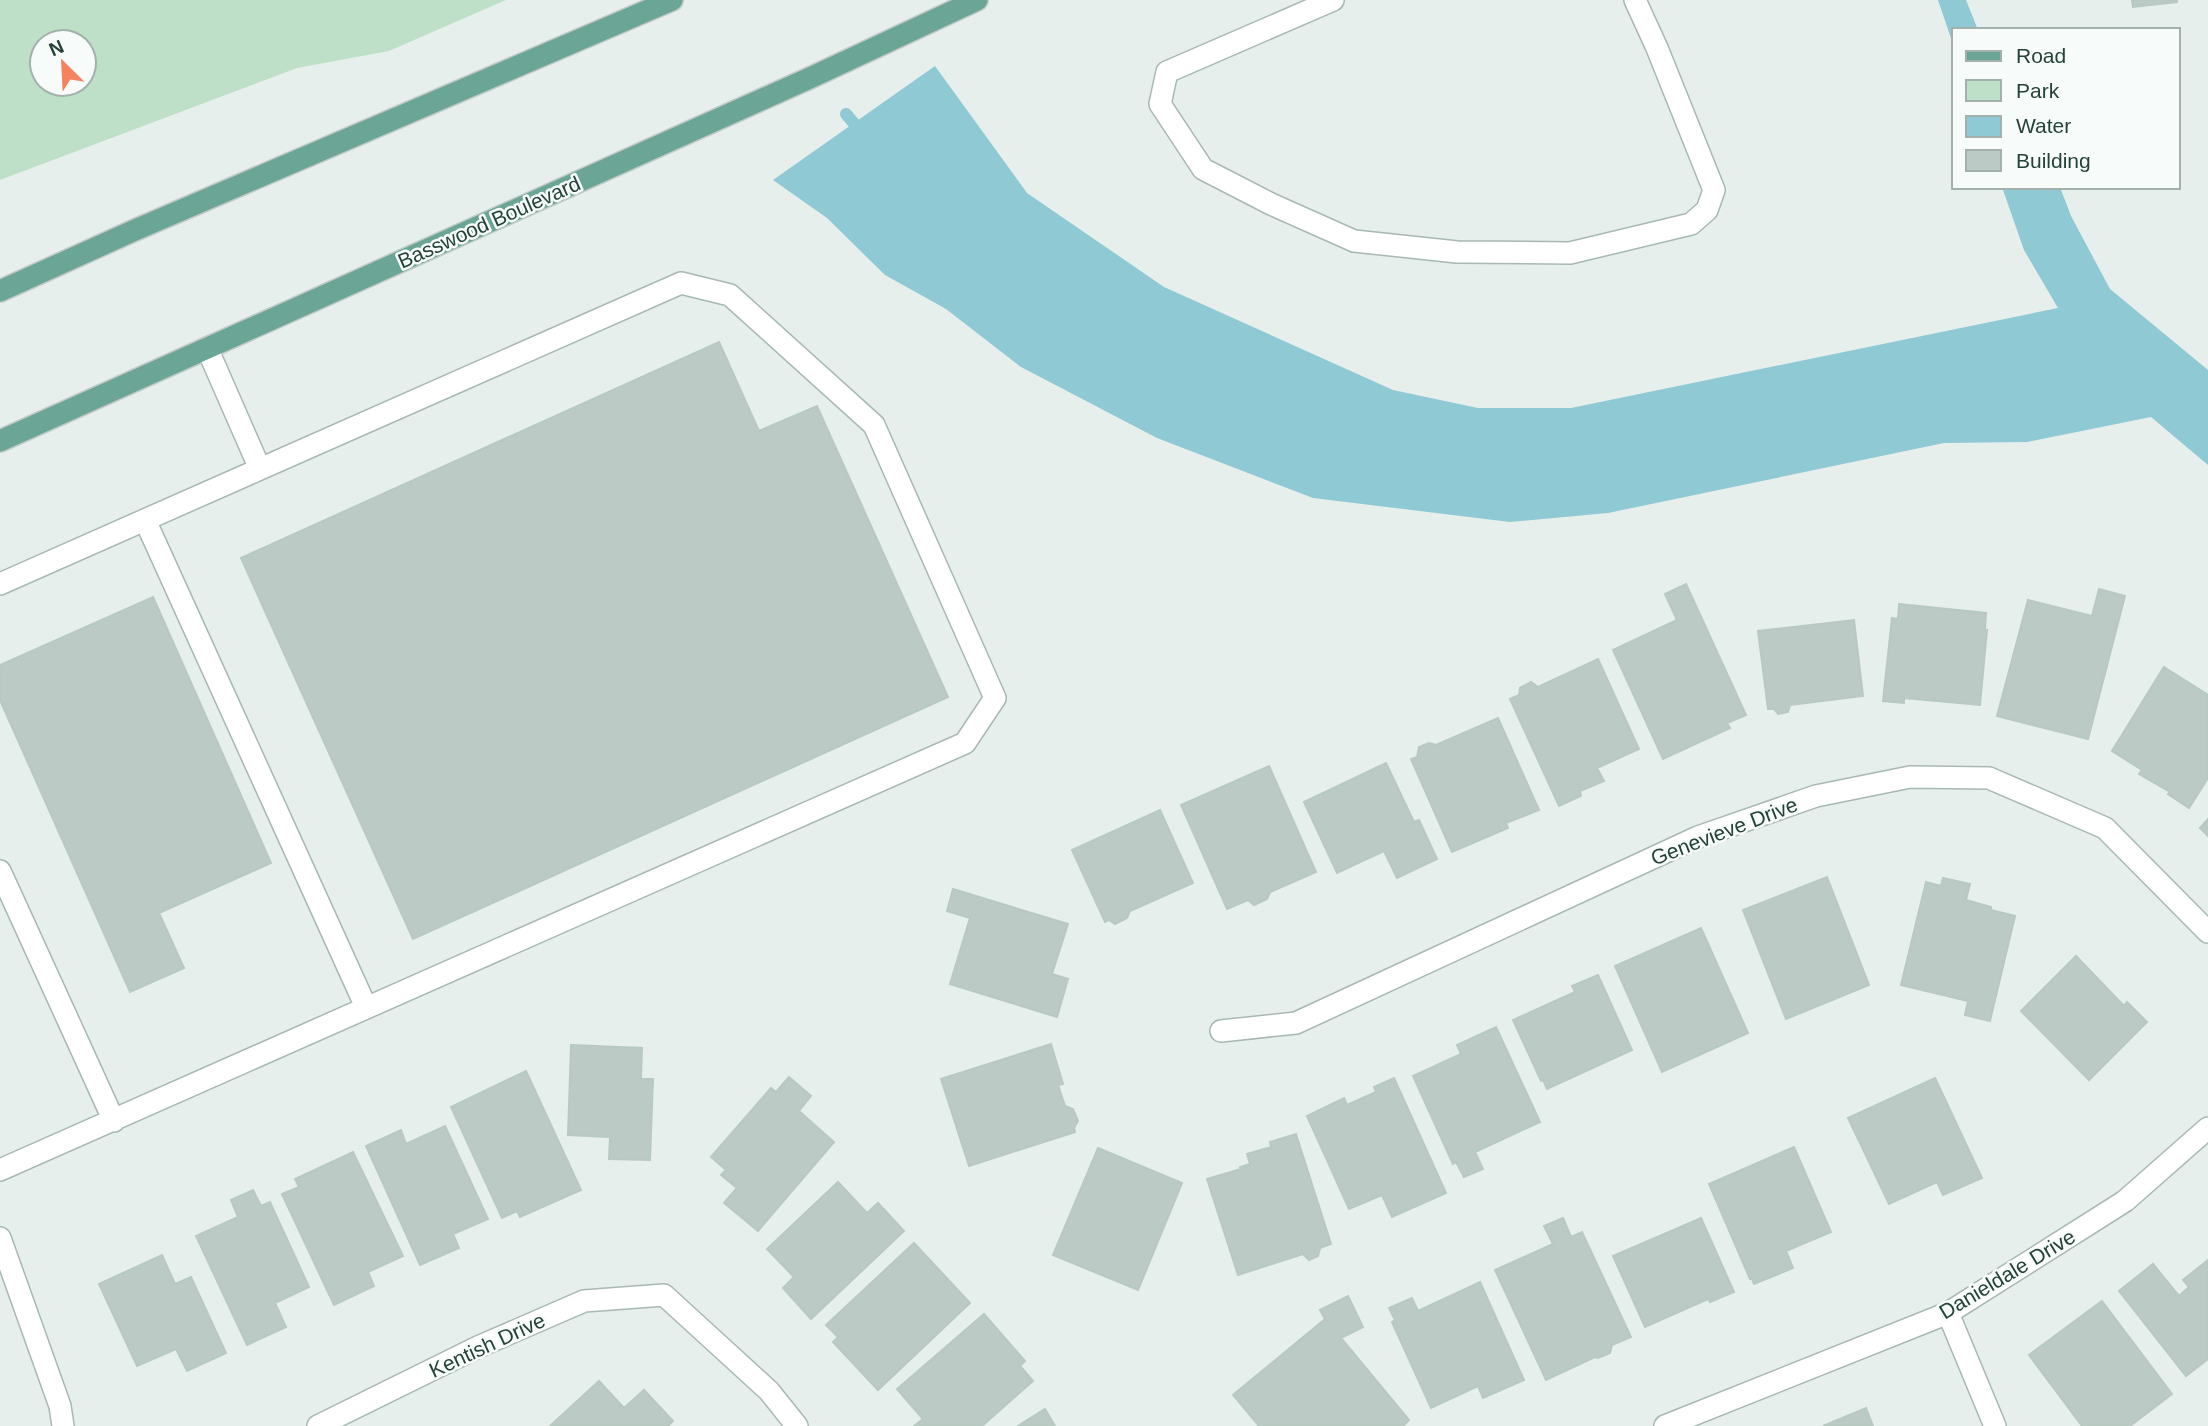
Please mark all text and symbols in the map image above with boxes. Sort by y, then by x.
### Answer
north arrow [28,28,98,98]
legend [1952,28,2180,189]
text: N [46,36,67,60]
text: Road [2016,44,2066,67]
text: Park [2016,79,2060,102]
text: Water [2016,114,2071,137]
text: Building [2016,149,2091,172]
street label: Basswood Boulevard [394,171,584,273]
street label: Genevieve Drive [1647,792,1801,870]
street label: Danieldale Drive [1935,1224,2079,1324]
street label: Kentish Drive [426,1308,548,1382]

